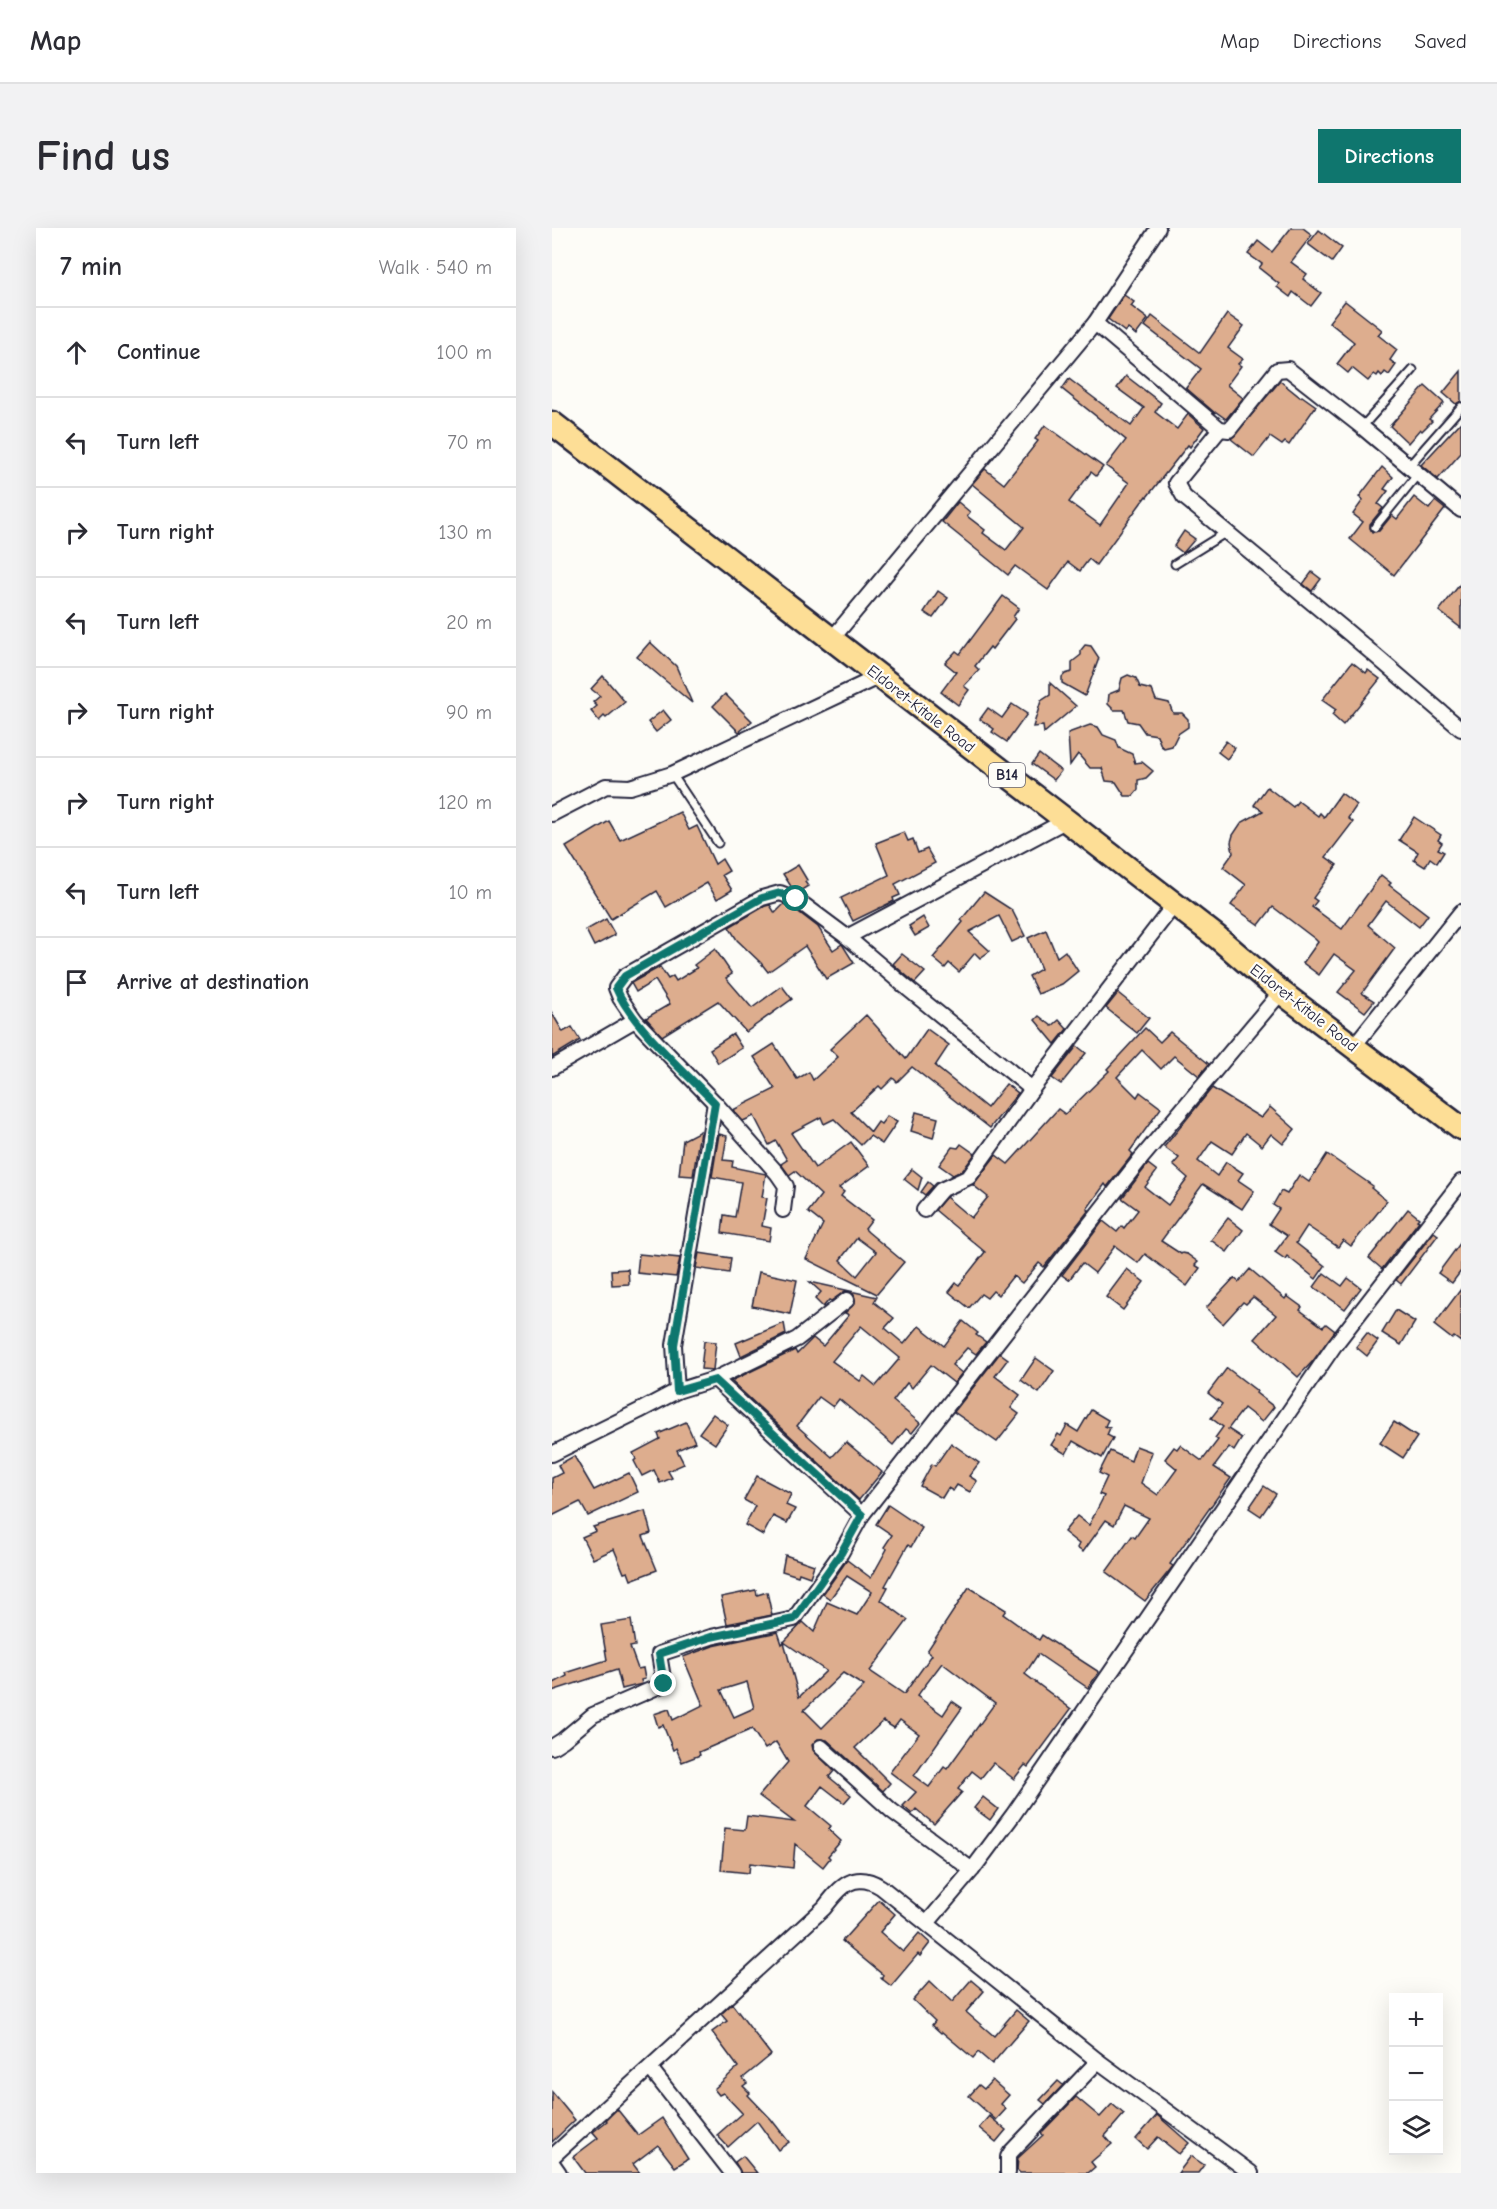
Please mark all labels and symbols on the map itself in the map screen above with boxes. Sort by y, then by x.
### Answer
street label: Eldoret-Kitale Road [864,661,978,757]
road number: B14 [989,763,1025,787]
route start [782,885,808,911]
street label: Eldoret-Kitale Road [1247,960,1361,1056]
route end [650,1670,676,1696]

